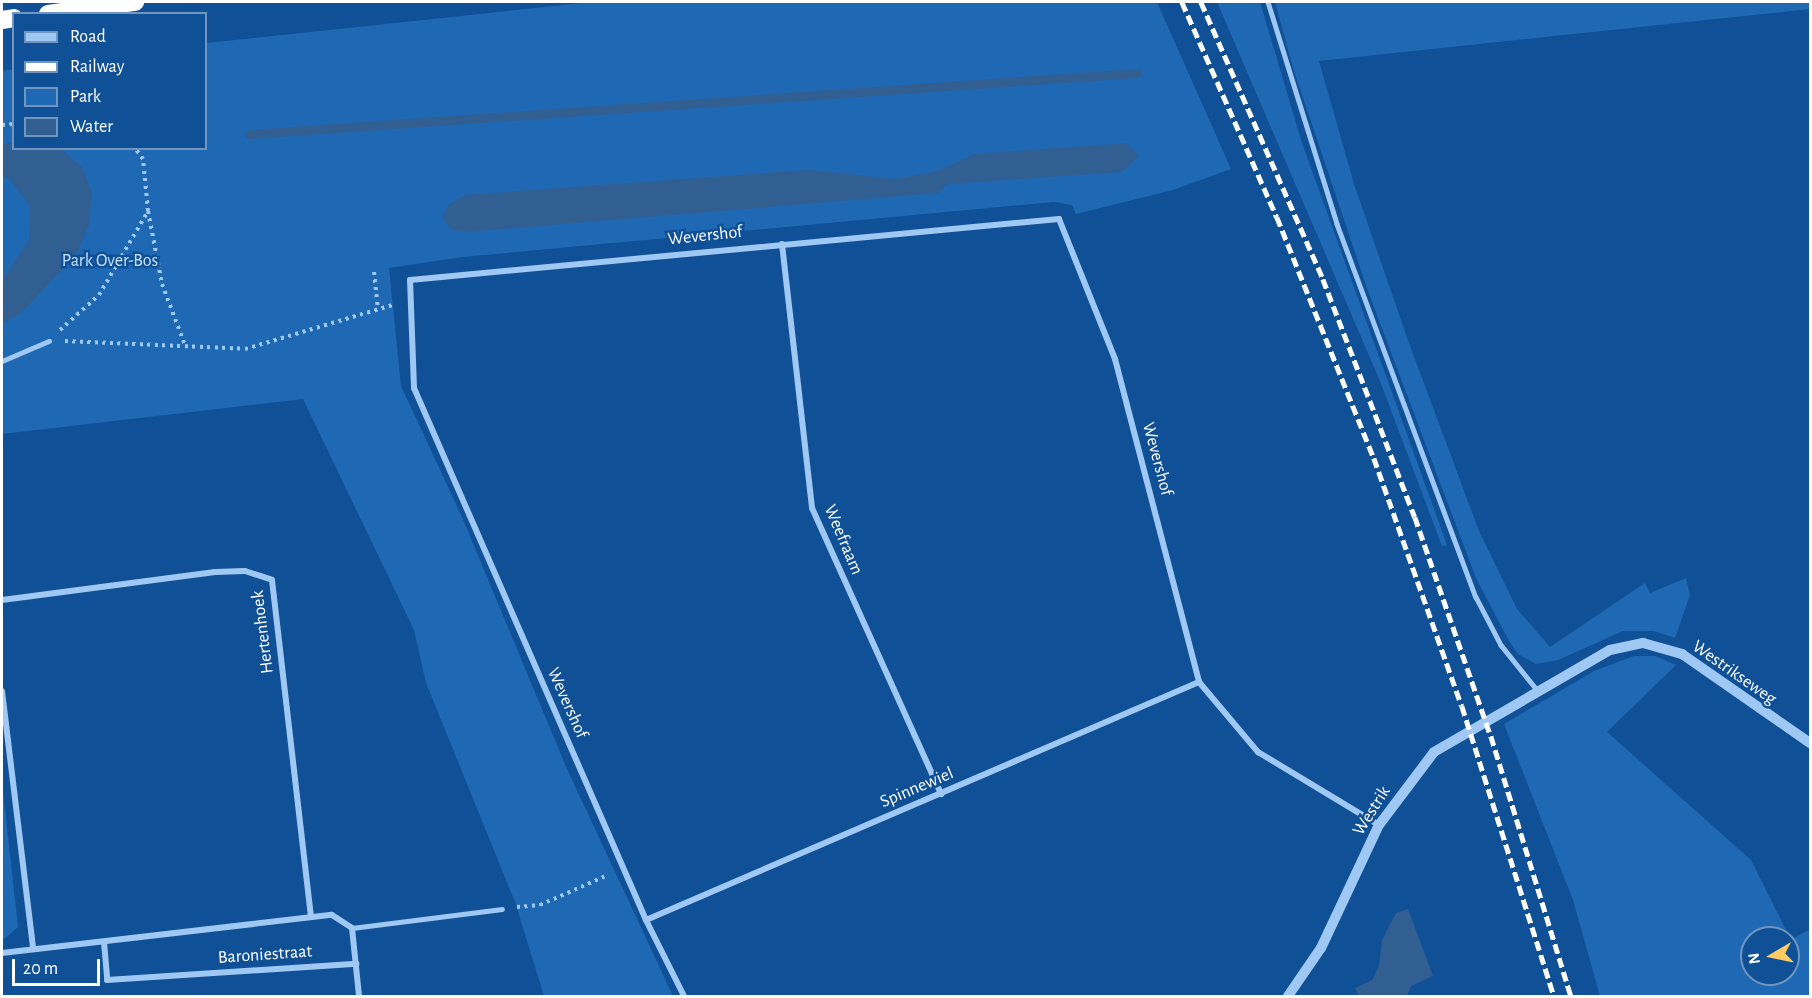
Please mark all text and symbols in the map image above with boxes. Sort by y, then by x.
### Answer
legend [12,12,207,150]
text: Road [70,28,106,46]
text: Railway [70,58,124,76]
text: Park [70,88,101,106]
text: Water [70,118,113,136]
street label: Wevershof [667,221,743,251]
park label: Park Over-Bos [62,250,158,272]
street label: Wevershof [1137,420,1177,498]
street label: Weefraam [819,502,867,578]
street label: Hertenhoek [247,589,279,675]
street label: Westrikseweg [1688,636,1780,710]
street label: Wevershof [542,664,592,742]
street label: Spinnewiel [877,763,957,813]
street label: Westrik [1348,782,1396,840]
north arrow [1740,926,1800,986]
street label: Baroniestraat [217,941,313,969]
scale bar [15,947,104,985]
text: N [1745,952,1763,965]
text: 20 m [23,960,58,978]

